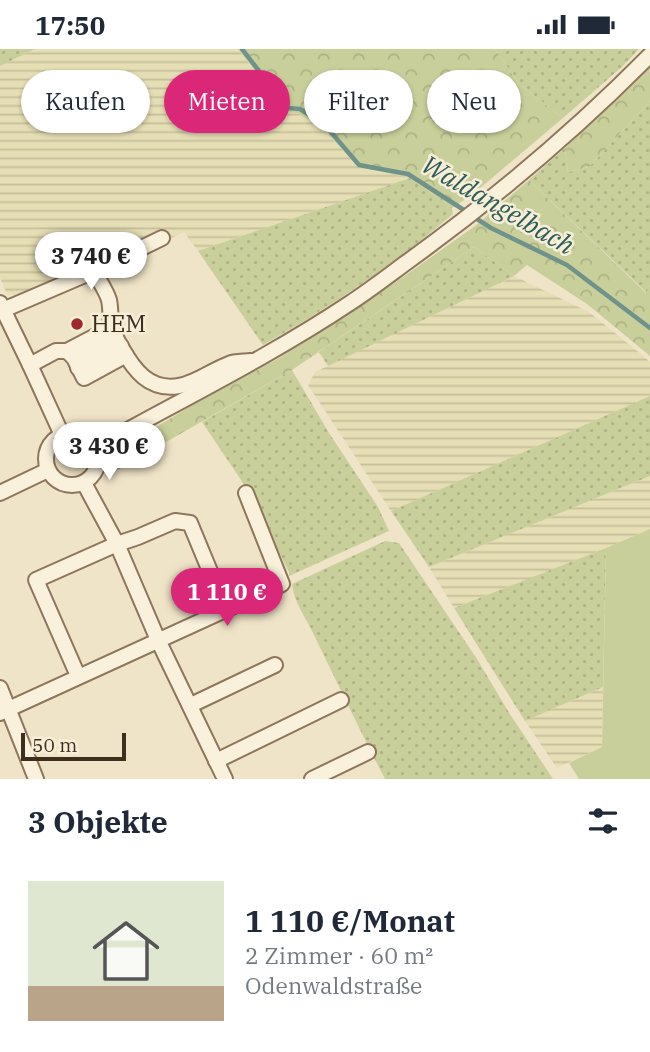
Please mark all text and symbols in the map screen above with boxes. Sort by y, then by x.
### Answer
text: 17:50 [35,8,105,42]
chip: Kaufen [21,70,150,133]
chip: Mieten [164,70,290,133]
chip: Filter [304,70,413,133]
chip: Neu [427,70,521,133]
water label: Waldangelbach [416,147,582,262]
pin: 3 740 € [26,233,156,292]
text: 3 740 € [51,240,131,270]
place label: HEM [91,307,146,339]
marker: HEM [69,316,85,332]
pin: 3 430 € [44,423,174,482]
text: 3 430 € [69,430,149,460]
pin: 1 110 € [162,569,292,628]
text: 1 110 € [187,576,267,606]
scale bar [21,730,126,762]
text: 50 m [32,733,77,757]
text: 3 Objekte [28,802,168,841]
icon: filters [584,802,622,840]
text: 1 110 €/Monat [245,901,455,940]
icon: home [84,909,168,993]
text: 2 Zimmer · 60 m² [245,940,433,970]
text: Odenwaldstraße [245,970,422,1000]

